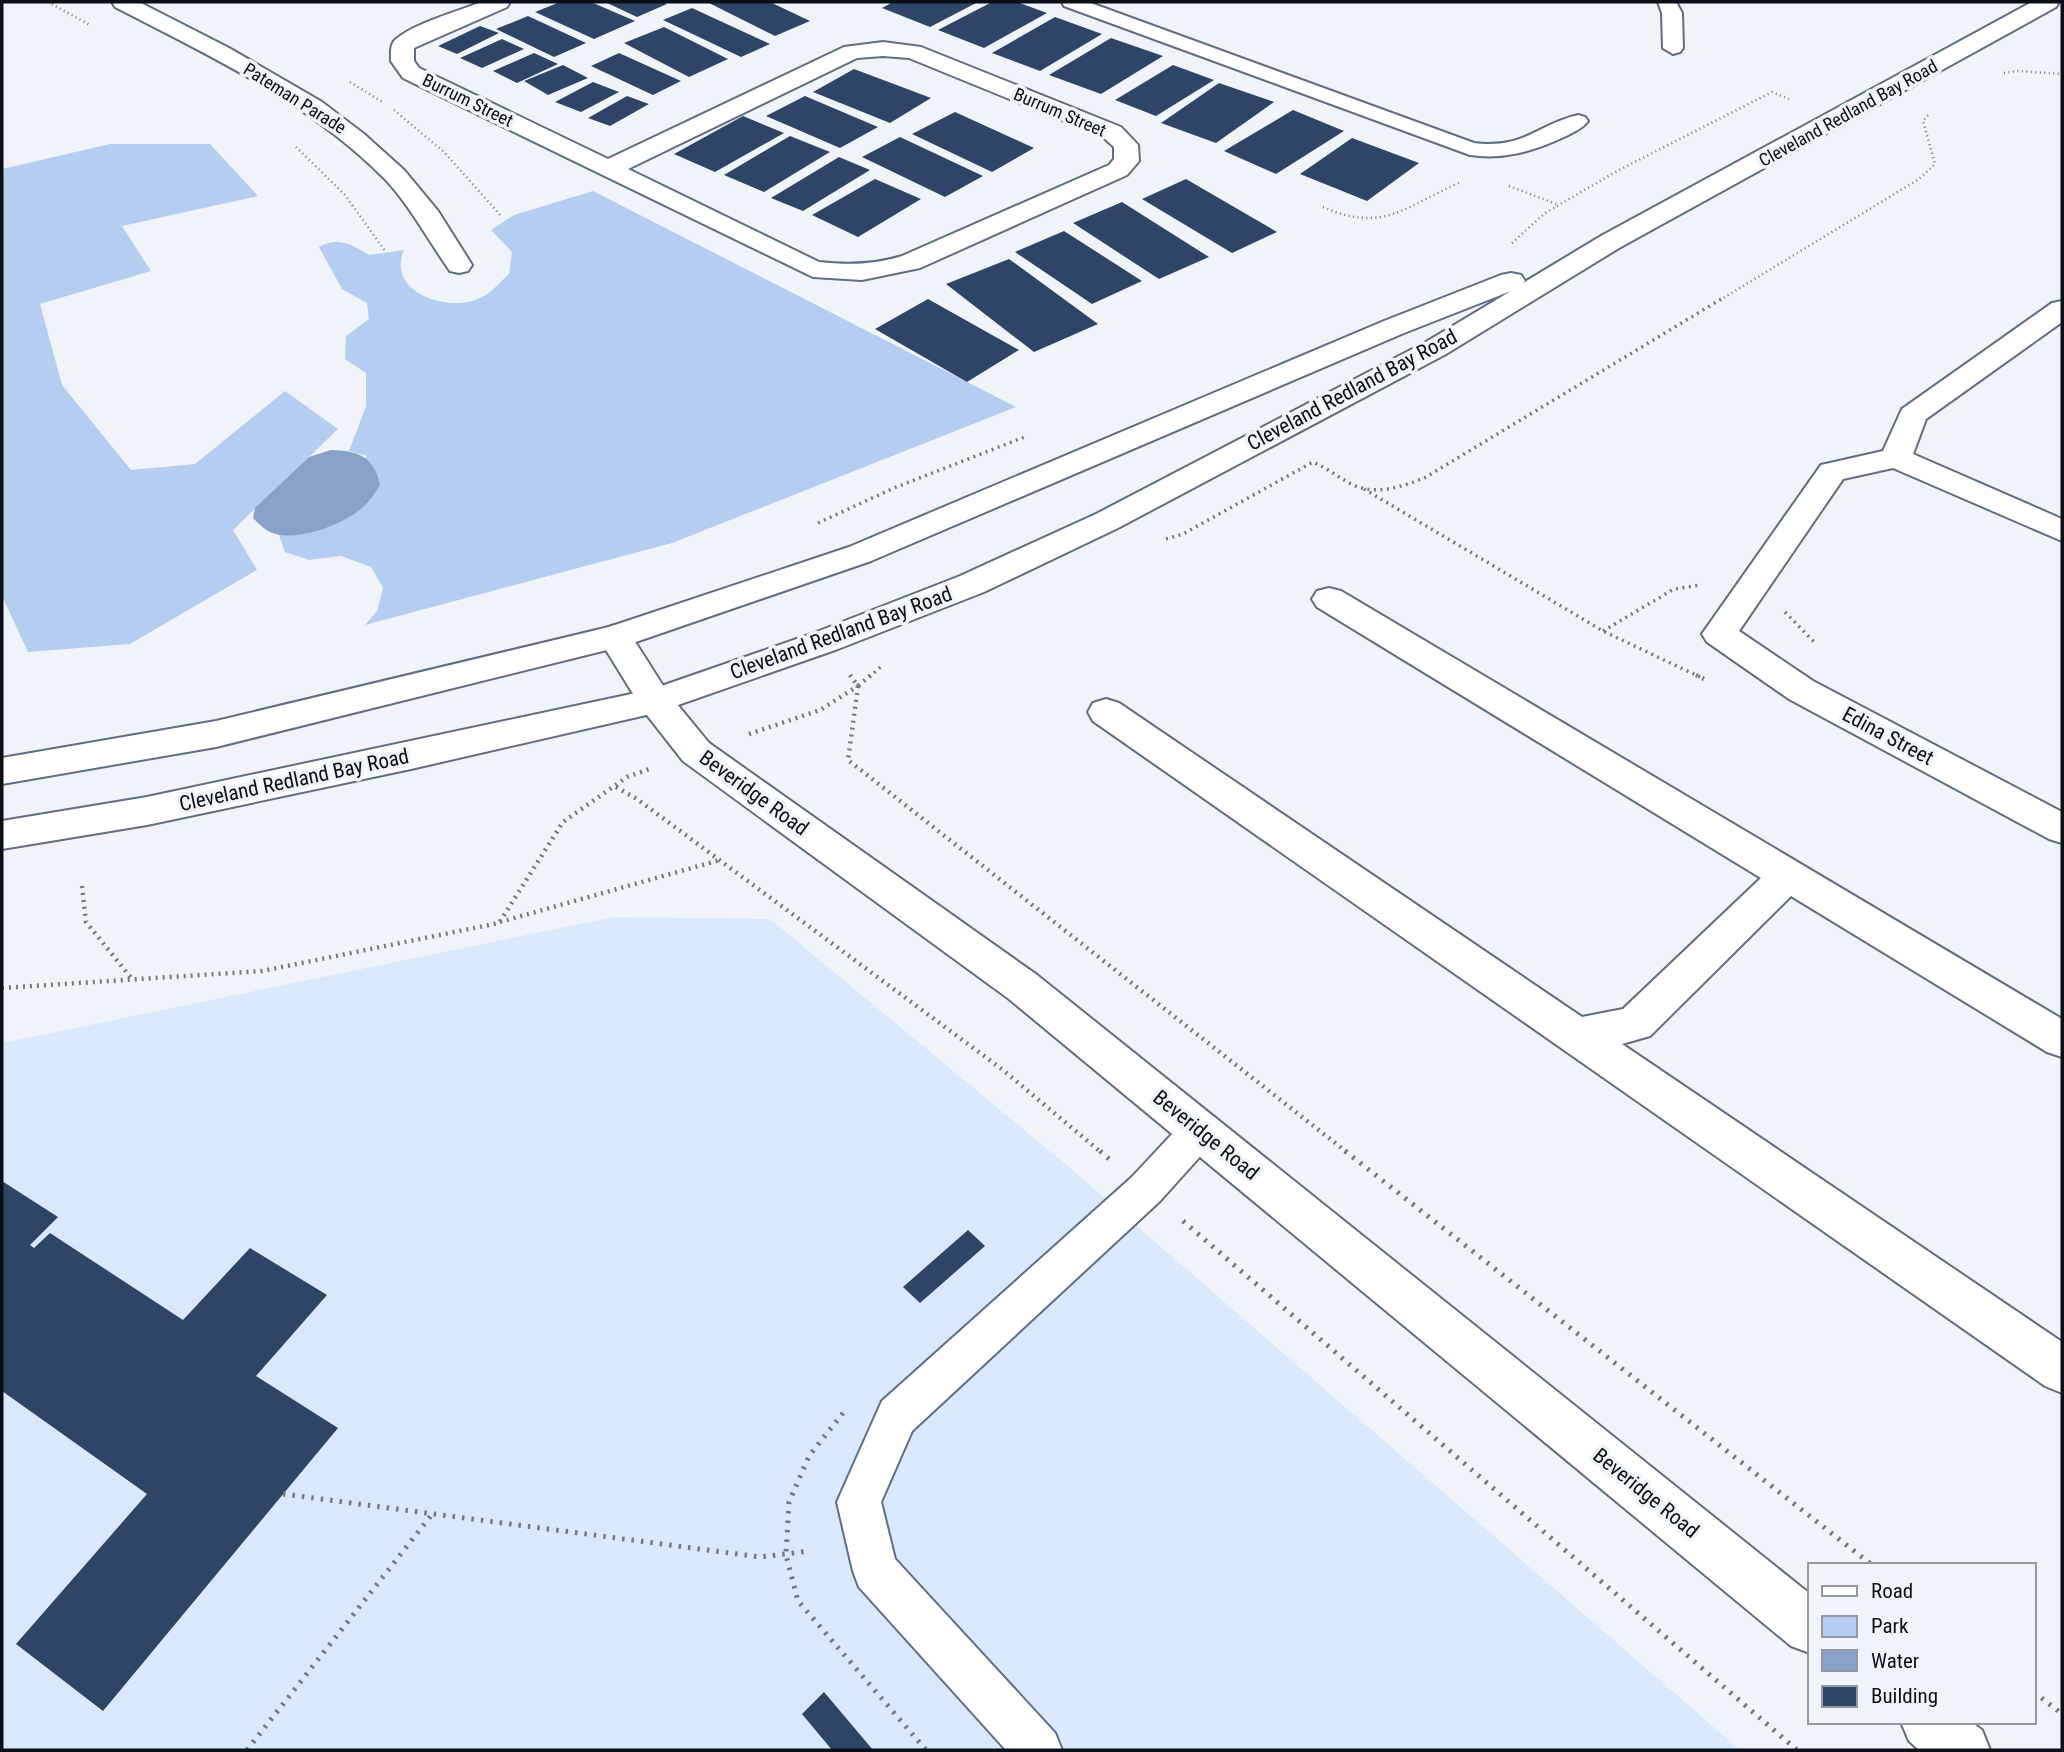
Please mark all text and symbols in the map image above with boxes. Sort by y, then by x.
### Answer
street label: Cleveland Redland Bay Road [1755,55,1941,171]
street label: Pateman Parade [240,58,350,138]
street label: Burrum Street [419,69,517,131]
street label: Burrum Street [1011,83,1109,141]
street label: Cleveland Redland Bay Road [1243,324,1461,456]
street label: Cleveland Redland Bay Road [727,582,955,684]
street label: Edina Street [1838,702,1938,770]
street label: Cleveland Redland Bay Road [177,744,411,816]
street label: Beveridge Road [695,745,813,841]
street label: Beveridge Road [1148,1085,1264,1185]
street label: Beveridge Road [1588,1443,1704,1543]
legend [1808,1563,2036,1724]
text: Road [1871,1579,1913,1603]
text: Park [1871,1614,1909,1638]
text: Water [1871,1649,1919,1673]
text: Building [1871,1684,1938,1708]

